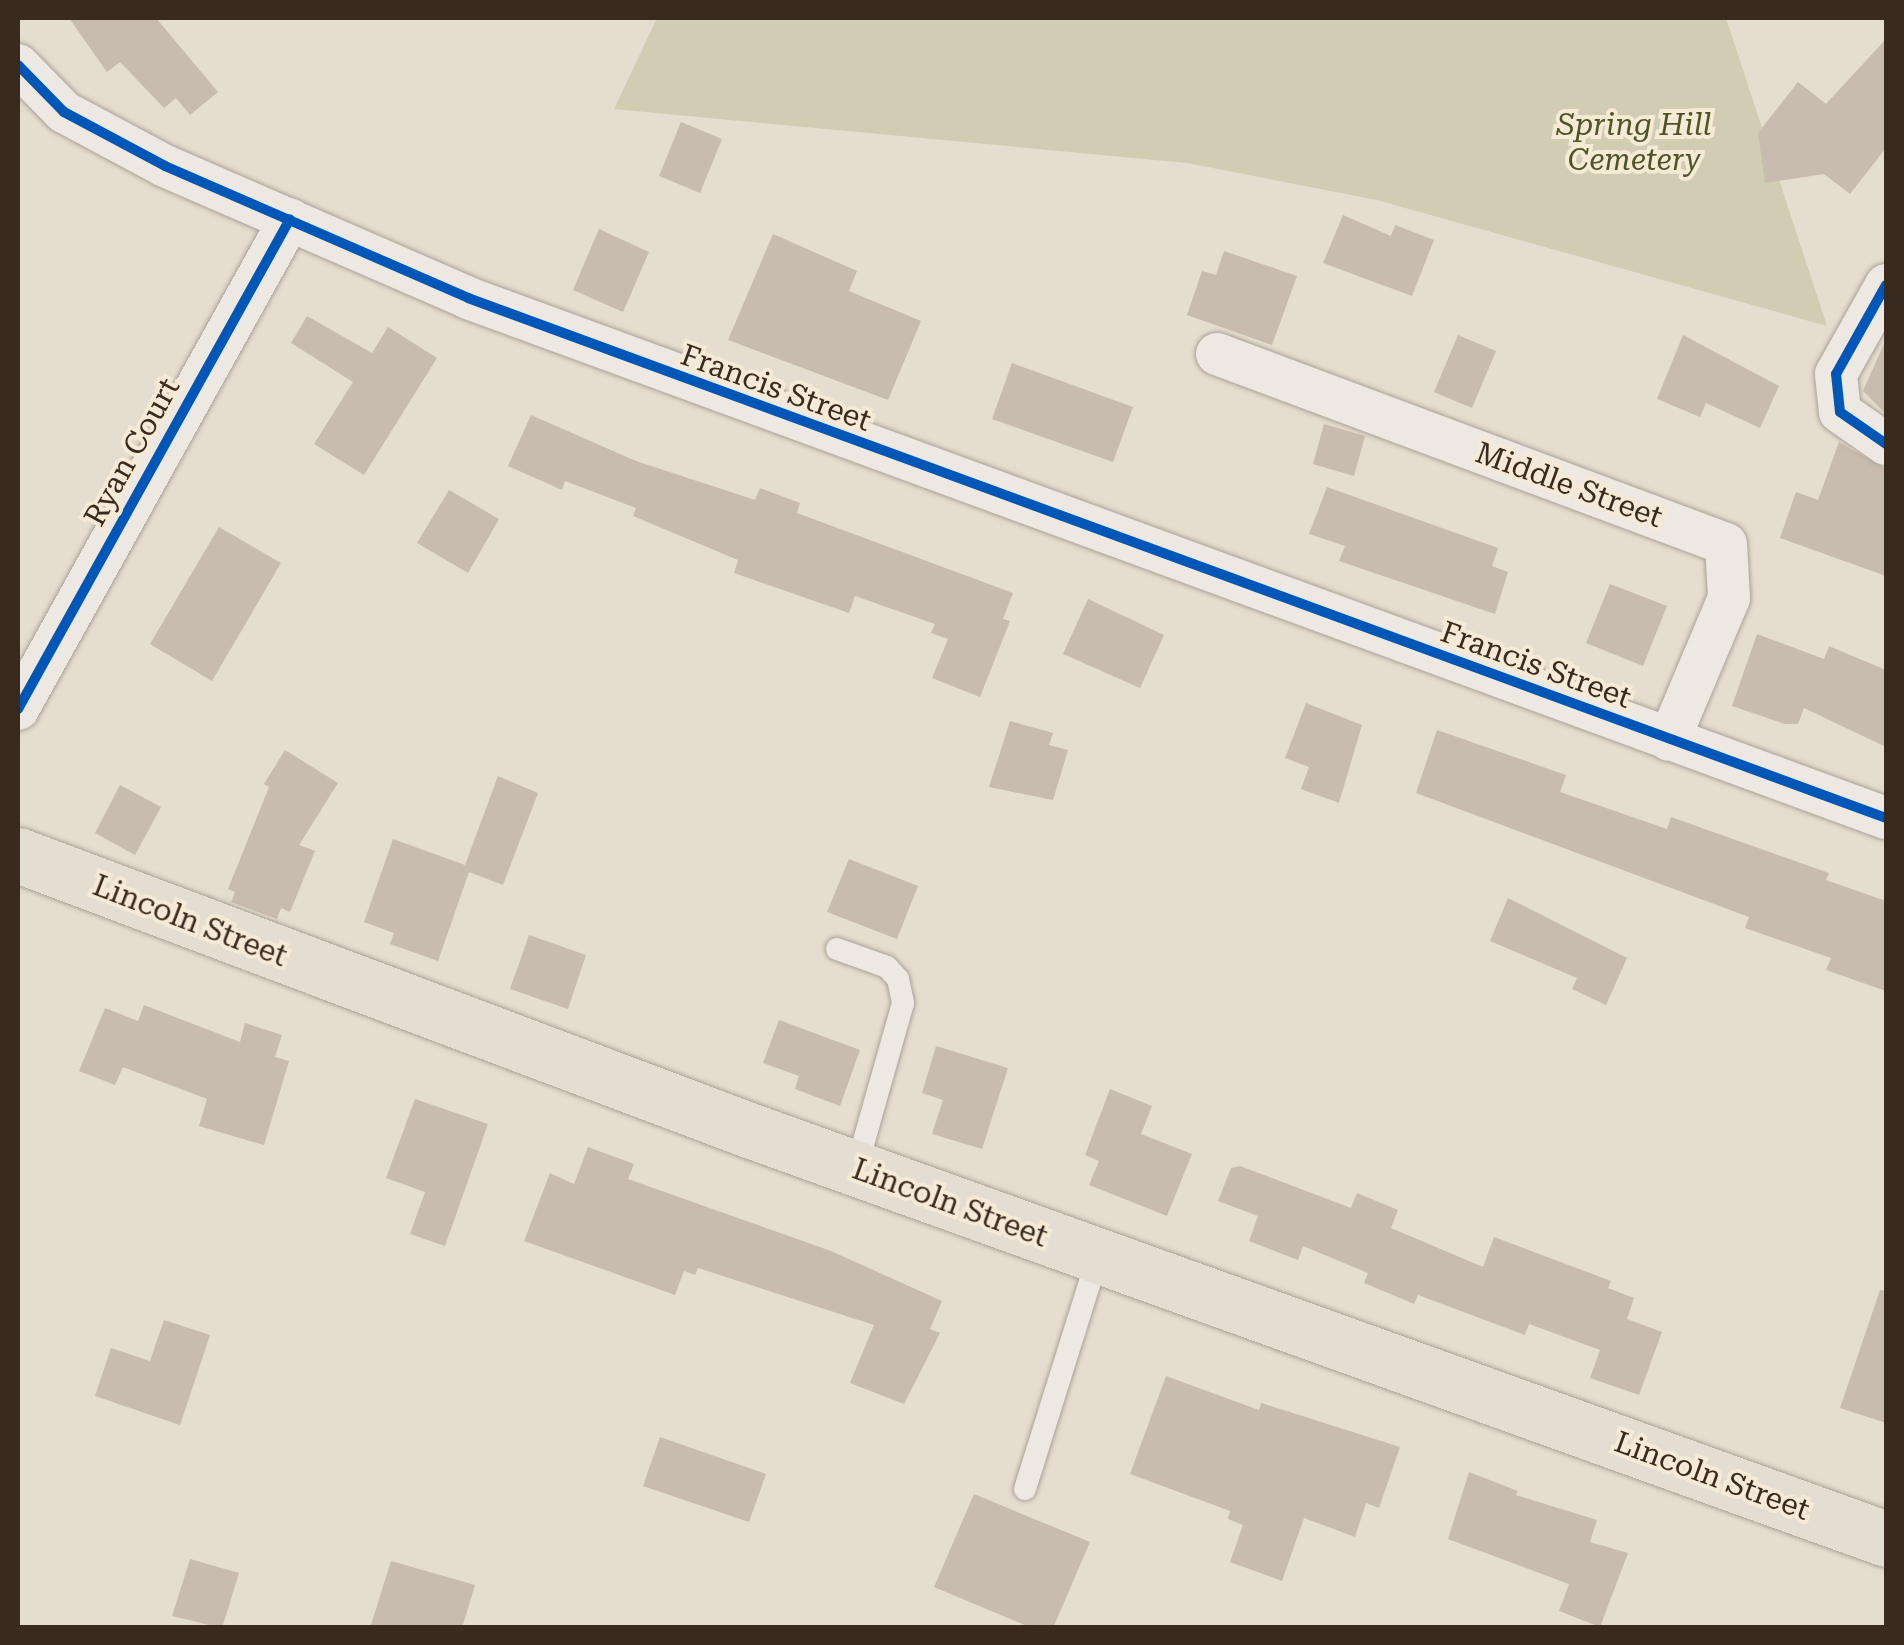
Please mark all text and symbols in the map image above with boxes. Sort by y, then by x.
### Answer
park label: Spring Hill Cemetery [1556,107,1712,178]
street label: Francis Street [676,337,876,439]
street label: Ryan Court [77,372,187,532]
street label: Middle Street [1471,435,1667,535]
street label: Francis Street [1436,614,1636,716]
street label: Lincoln Street [88,867,292,975]
street label: Lincoln Street [848,1151,1052,1255]
street label: Lincoln Street [1610,1424,1814,1528]

